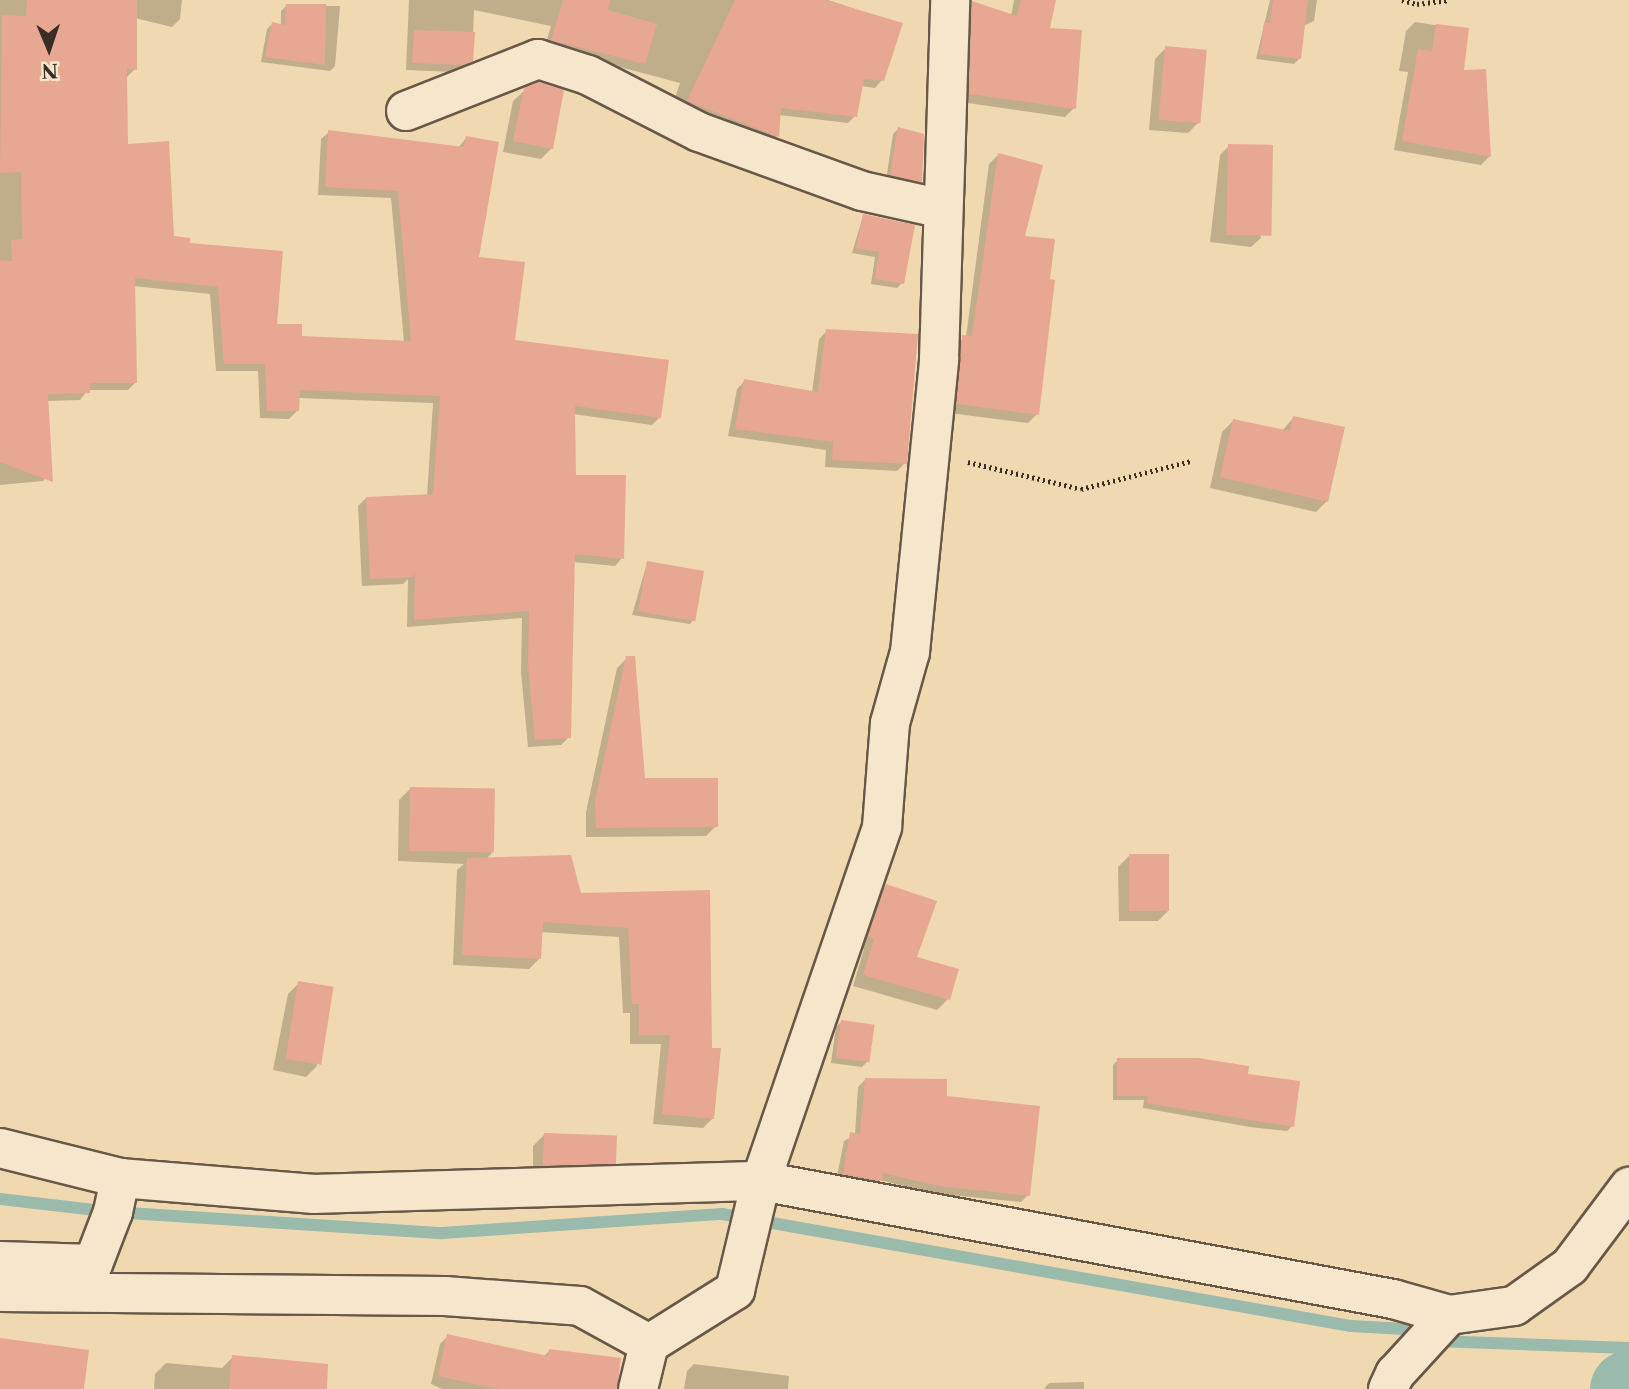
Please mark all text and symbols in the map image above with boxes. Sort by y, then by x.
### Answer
north arrow [14,14,84,84]
text: N [41,59,58,82]

